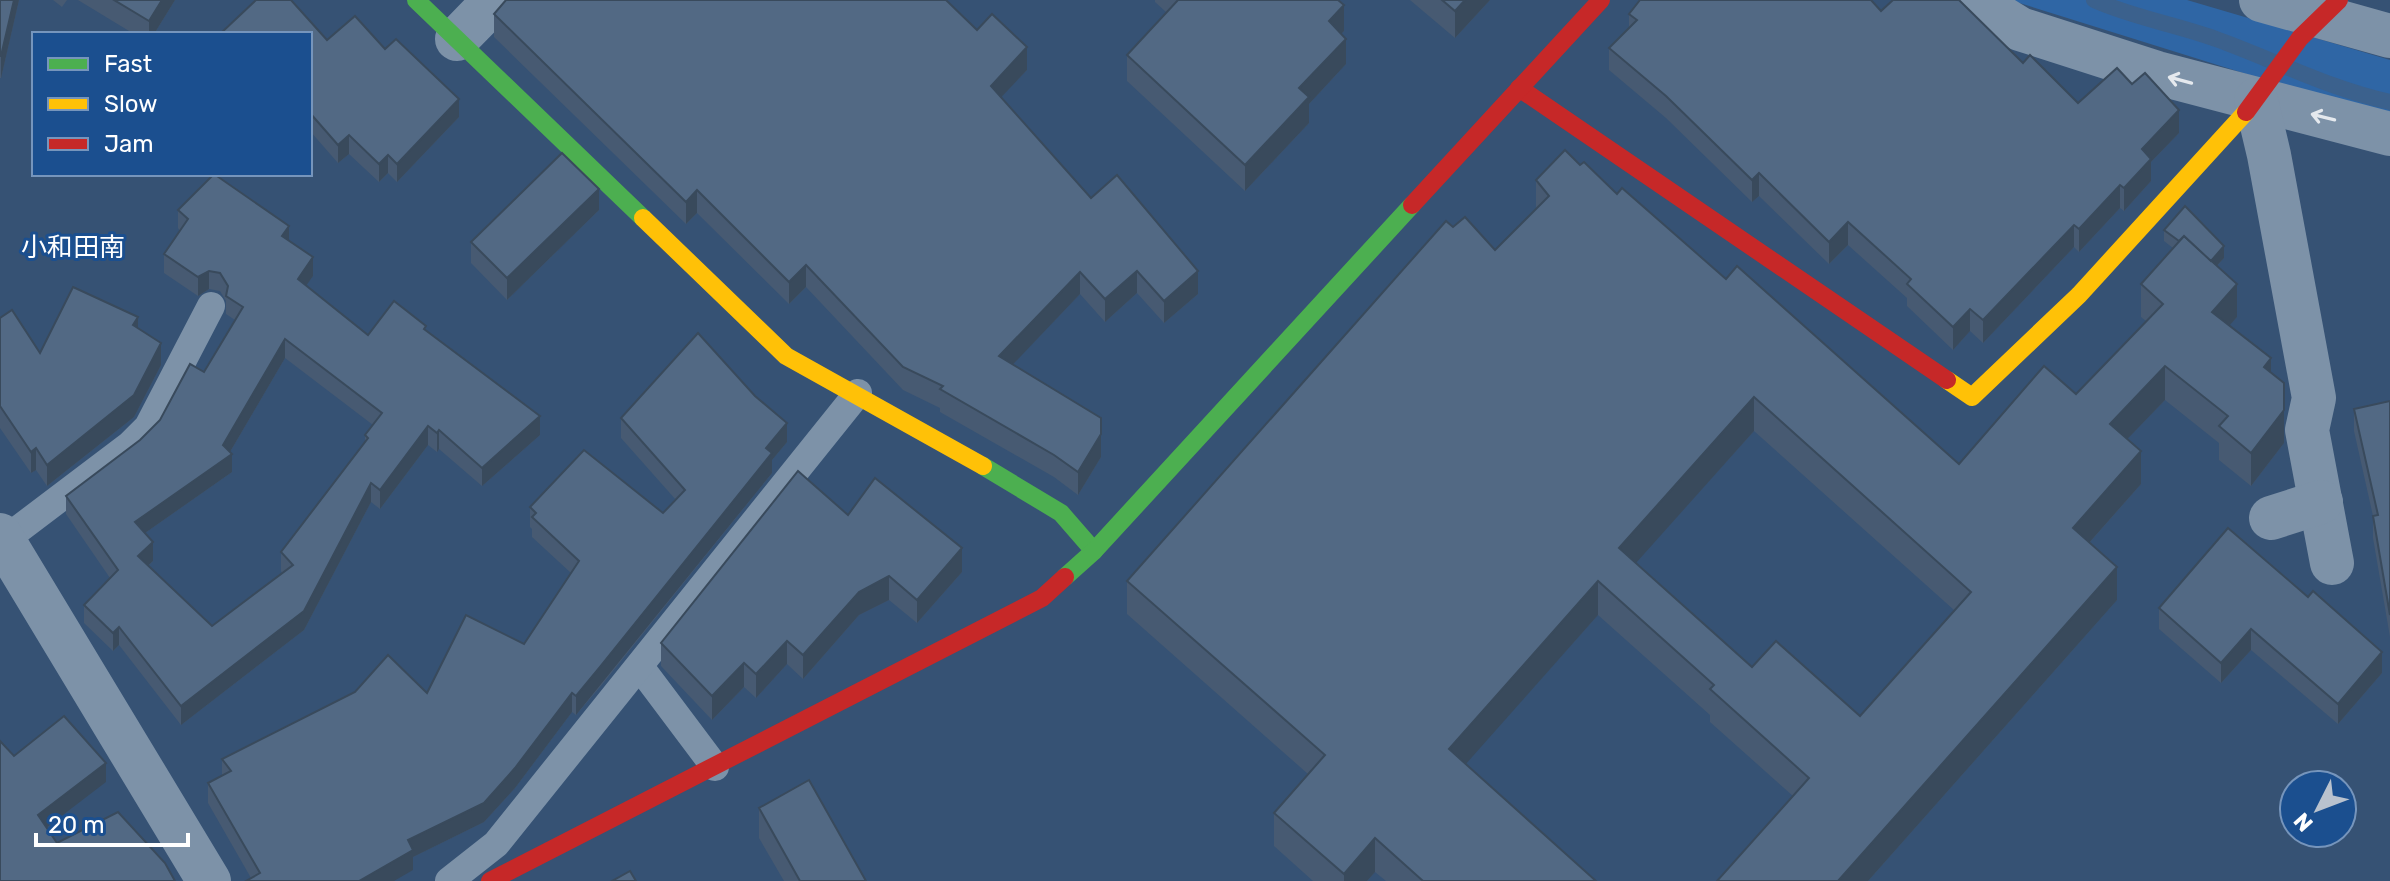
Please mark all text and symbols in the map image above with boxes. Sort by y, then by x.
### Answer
legend [32,32,312,176]
text: Fast [104,50,152,78]
one-way arrow [2168,71,2194,86]
text: Slow [104,90,157,118]
one-way arrow [2311,108,2336,123]
text: Jam [104,130,154,158]
district label: 小和田南 [21,232,125,263]
north arrow [2278,769,2358,849]
scale bar [36,797,188,847]
text: N [2288,807,2319,837]
text: 20 m [48,811,105,839]

